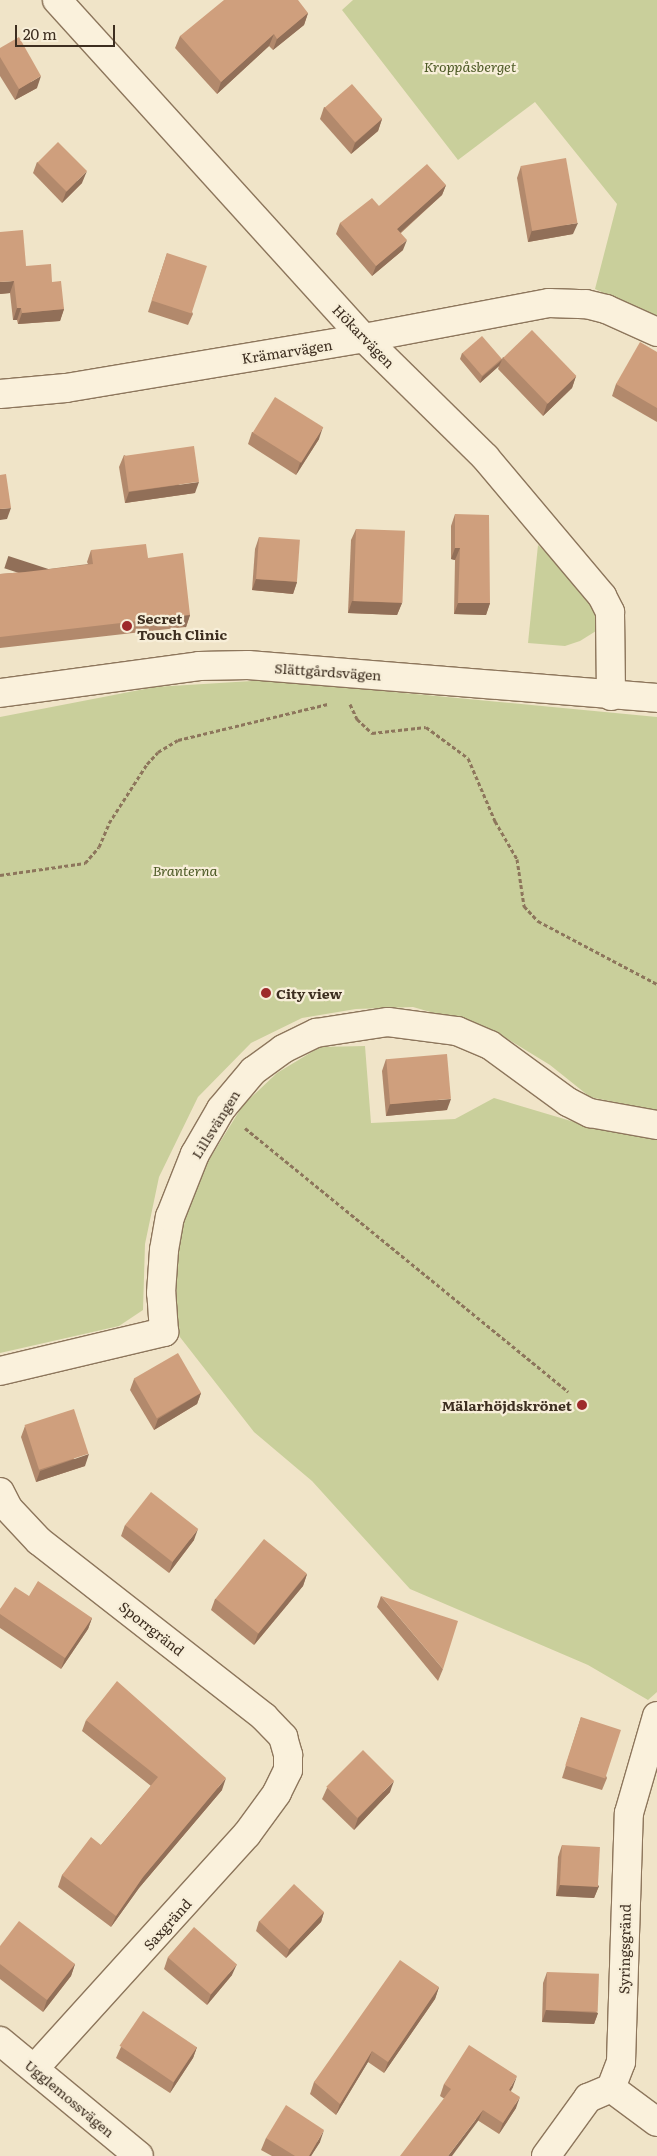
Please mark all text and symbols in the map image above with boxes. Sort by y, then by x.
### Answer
scale bar [18,15,118,47]
text: 20 m [23,22,57,45]
park label: Kroppåsberget [424,58,516,74]
street label: Hökarvägen [330,301,398,371]
street label: Krämarvägen [240,336,334,366]
place label: Secret Touch Clinic [137,610,227,642]
marker: Secret Touch Clinic [121,620,133,632]
street label: Slättgårdsvägen [274,659,382,683]
park label: Branterna [152,862,218,878]
place label: City view [276,985,342,1001]
marker: City view [260,987,272,999]
street label: Lillsvängen [187,1087,243,1161]
place label: Mälarhöjdskrönet [442,1397,572,1413]
marker: Mälarhöjdskrönet [576,1399,588,1411]
street label: Sporrgränd [116,1597,188,1659]
street label: Saxgränd [140,1895,194,1953]
street label: Syringsgränd [615,1904,633,1994]
street label: Ugglemossvägen [22,2056,118,2140]

